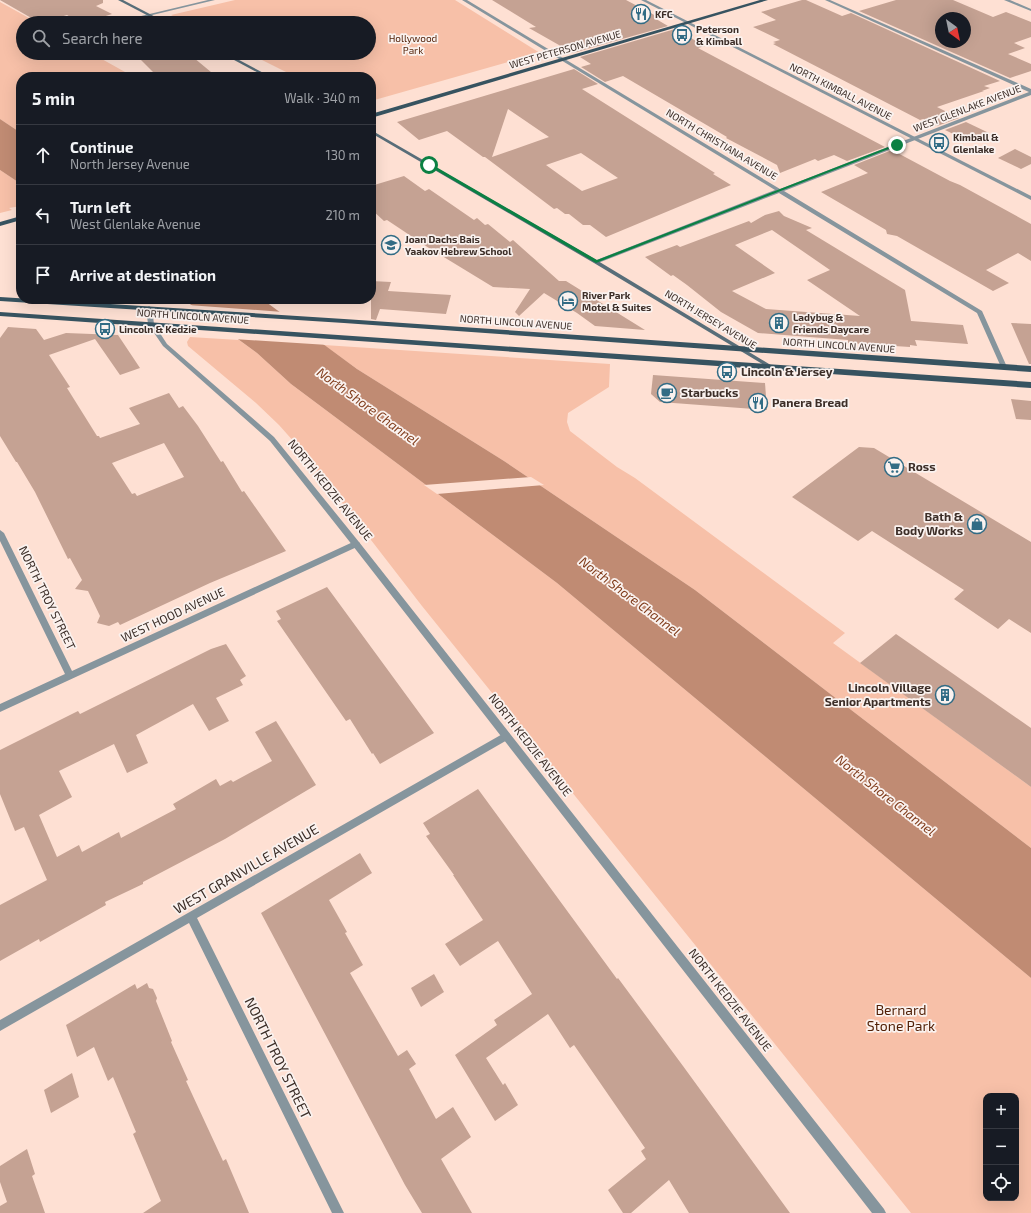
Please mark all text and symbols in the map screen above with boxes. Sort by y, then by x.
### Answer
restaurant icon: KFC [630,3,652,25]
place label: KFC [655,8,673,20]
north arrow [935,12,971,48]
search box [16,16,376,60]
place label: Peterson & Kimball [696,23,743,47]
bus stop icon: Peterson & Kimball [671,24,693,46]
icon: search [30,27,52,49]
street label: WEST PETERSON AVENUE [508,27,623,71]
text: Search here [62,29,143,47]
park label: Hollywood Park [389,32,437,56]
street label: NORTH KIMBALL AVENUE [788,60,894,122]
street label: WEST GLENLAKE AVENUE [912,82,1023,134]
text: 5 min [32,88,75,108]
text: Walk · 340 m [284,90,360,106]
street label: NORTH CHRISTIANA AVENUE [664,106,780,182]
place label: Kimball & Glenlake [953,131,999,155]
bus stop icon: Kimball & Glenlake [928,132,950,154]
route end [888,136,906,154]
text: Continue [70,138,133,156]
icon: ahead [32,144,54,166]
text: 130 m [325,147,360,163]
text: North Jersey Avenue [70,156,190,172]
route start [420,156,438,174]
text: Turn left [70,198,131,216]
icon: left [32,204,54,226]
text: 210 m [325,207,360,223]
text: West Glenlake Avenue [70,216,201,232]
place label: Joan Dachs Bais Yaakov Hebrew School [405,233,512,257]
school or university icon: Joan Dachs Bais Yaakov Hebrew School [380,234,402,256]
icon: arrive [32,264,54,286]
text: Arrive at destination [70,266,216,284]
street label: NORTH JERSEY AVENUE [663,287,759,351]
place label: River Park Motel & Suites [582,289,651,313]
hotel icon: River Park Motel & Suites [557,290,579,312]
street label: NORTH LINCOLN AVENUE [136,306,250,326]
place label: Ladybug & Friends Daycare [793,311,870,336]
street label: NORTH LINCOLN AVENUE [459,312,573,332]
building icon: Ladybug & Friends Daycare [768,312,790,334]
bus stop icon: Lincoln & Kedzie [94,318,116,340]
place label: Lincoln & Kedzie [119,323,197,335]
street label: NORTH LINCOLN AVENUE [782,335,896,355]
bus stop icon: Lincoln & Jersey [716,361,738,383]
water label: North Shore Channel [314,364,422,448]
place label: Lincoln & Jersey [741,364,833,379]
cafe icon: Starbucks [656,382,678,404]
place label: Starbucks [681,385,738,399]
restaurant icon: Panera Bread [747,392,769,414]
place label: Panera Bread [772,395,848,409]
street label: NORTH KEDZIE AVENUE [286,436,376,543]
supermarket icon: Ross [883,456,905,478]
place label: Ross [908,459,936,473]
place label: Bath & Body Works [895,509,963,538]
shop icon: Bath & Body Works [966,513,988,535]
street label: NORTH TROY STREET [17,543,79,652]
water label: North Shore Channel [576,553,684,639]
street label: WEST HOOD AVENUE [118,584,227,644]
place label: Lincoln Village Senior Apartments [825,680,931,708]
building icon: Lincoln Village Senior Apartments [934,684,956,706]
street label: NORTH KEDZIE AVENUE [486,690,575,799]
water label: North Shore Channel [833,751,939,839]
street label: WEST GRANVILLE AVENUE [170,820,321,917]
street label: NORTH KEDZIE AVENUE [686,945,775,1054]
street label: NORTH TROY STREET [242,994,315,1121]
park label: Bernard Stone Park [867,1001,935,1034]
map controls [983,1093,1019,1201]
button: + [983,1093,1019,1129]
button: − [983,1129,1019,1165]
button: locate [983,1165,1019,1201]

